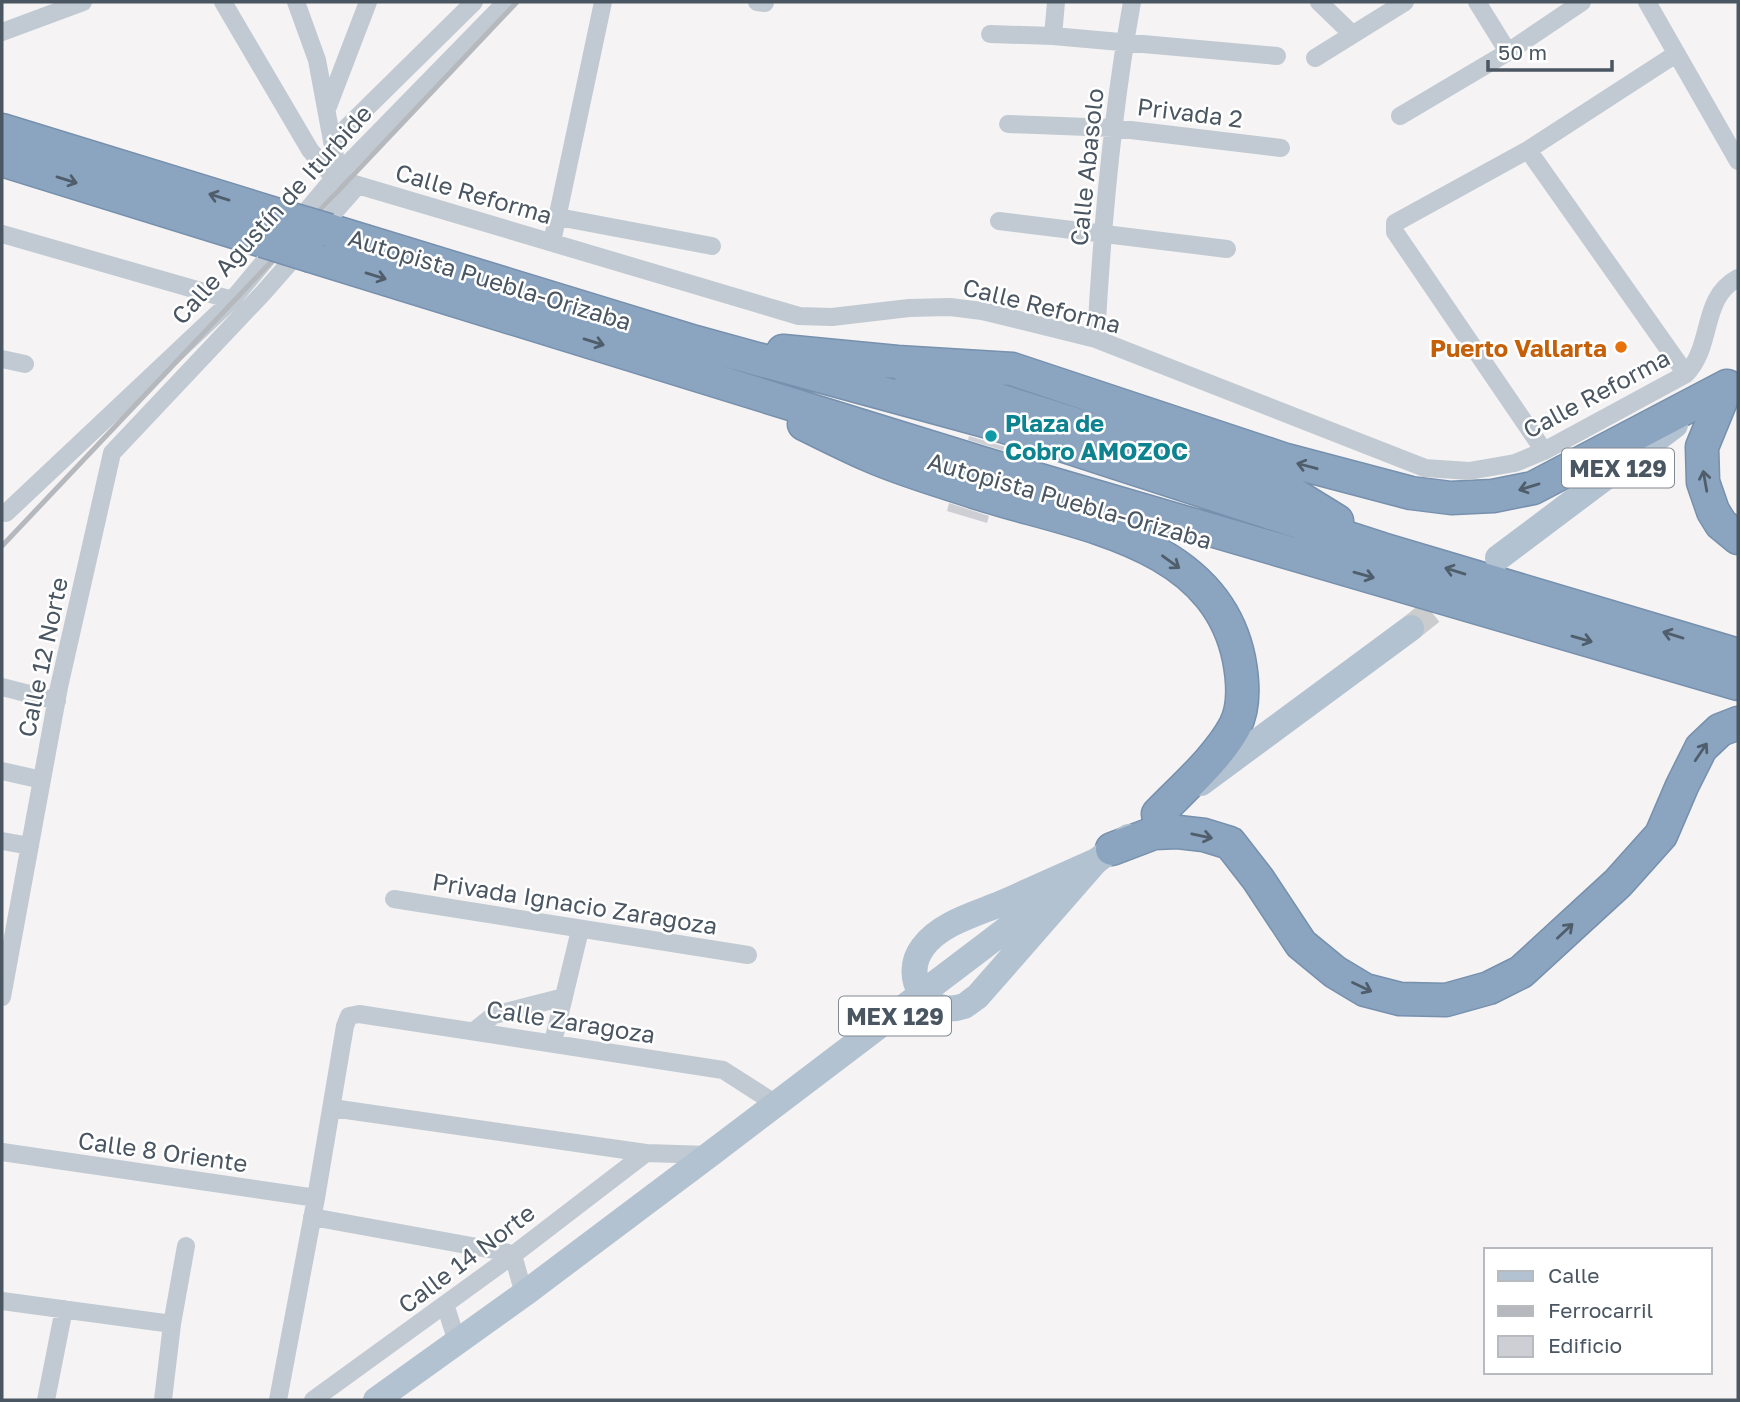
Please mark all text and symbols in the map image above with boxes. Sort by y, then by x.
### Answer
scale bar [1488,28,1612,72]
text: 50 m [1498,39,1547,65]
street label: Calle Abasolo [1063,87,1109,247]
street label: Privada 2 [1136,91,1244,133]
street label: Calle Agustín de Iturbide [165,98,377,330]
street label: Calle Reforma [392,157,556,229]
one-way arrow [56,175,78,188]
one-way arrow [209,190,231,202]
street label: Autopista Puebla-Orizaba [345,222,635,336]
one-way arrow [365,271,387,284]
street label: Calle Reforma [960,271,1124,339]
place label: Puerto Vallarta [1430,333,1607,362]
one-way arrow [583,337,605,350]
marker: Puerto Vallarta [1613,339,1629,355]
street label: Calle Reforma [1518,342,1674,444]
place label: Plaza de Cobro AMOZOC [1005,408,1188,465]
marker: Plaza de Cobro AMOZOC [983,428,999,444]
street label: Autopista Puebla-Orizaba [925,446,1215,554]
road number: MEX 129 [1562,448,1674,488]
one-way arrow [1296,459,1319,472]
one-way arrow [1698,470,1711,493]
one-way arrow [1519,482,1541,495]
one-way arrow [1161,554,1180,569]
one-way arrow [1444,563,1466,576]
one-way arrow [1352,569,1375,582]
street label: Calle 12 Norte [11,575,73,739]
one-way arrow [1662,628,1684,641]
one-way arrow [1571,633,1593,646]
one-way arrow [1693,743,1708,762]
one-way arrow [1190,830,1213,843]
street label: Privada Ignacio Zaragoza [430,866,720,940]
one-way arrow [1556,922,1573,939]
one-way arrow [1351,981,1372,994]
street label: Calle Zaragoza [485,993,657,1049]
road number: MEX 129 [839,996,951,1036]
street label: Calle 8 Oriente [76,1125,250,1177]
street label: Calle 14 Norte [392,1197,540,1319]
legend [1484,1248,1712,1374]
text: Calle [1548,1262,1600,1288]
text: Ferrocarril [1548,1297,1653,1323]
text: Edificio [1548,1332,1622,1358]

